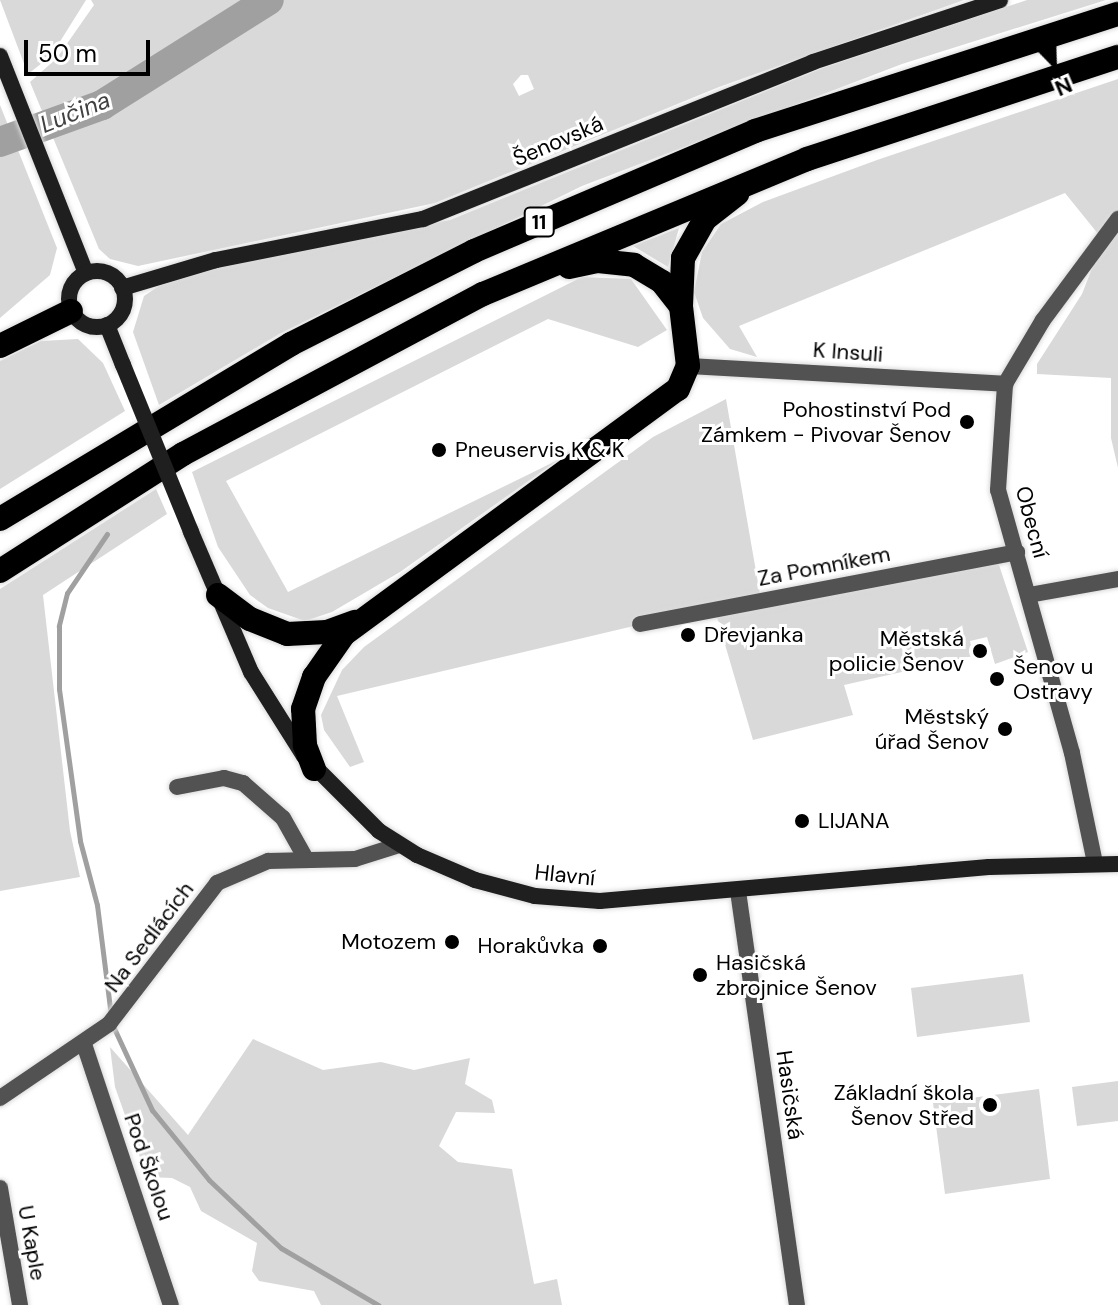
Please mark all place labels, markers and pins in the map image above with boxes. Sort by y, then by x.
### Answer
place label: Pohostinství Pod Zámkem - Pivovar Šenov [701,396,951,448]
marker: Pohostinství Pod Zámkem - Pivovar Šenov [958,413,976,431]
place label: Pneuservis K & K [455,437,624,463]
marker: Pneuservis K & K [430,441,448,459]
place label: Dřevjanka [704,622,803,648]
place label: Městská policie Šenov [829,625,964,676]
marker: Dřevjanka [679,626,697,644]
marker: Městská policie Šenov [971,642,989,660]
place label: Šenov u Ostravy [1013,653,1093,704]
marker: Šenov u Ostravy [988,670,1006,688]
place label: Městský úřad Šenov [875,703,989,754]
marker: Městský úřad Šenov [996,720,1014,738]
place label: LIJANA [818,808,890,834]
marker: LIJANA [793,812,811,830]
place label: Motozem [341,929,436,955]
marker: Motozem [443,933,461,951]
place label: Horakůvka [478,933,584,959]
marker: Horakůvka [591,937,609,955]
place label: Hasičská zbrojnice Šenov [716,949,877,1000]
marker: Hasičská zbrojnice Šenov [691,966,709,984]
place label: Základní škola Šenov Střed [834,1079,974,1130]
marker: Základní škola Šenov Střed [981,1096,999,1114]

